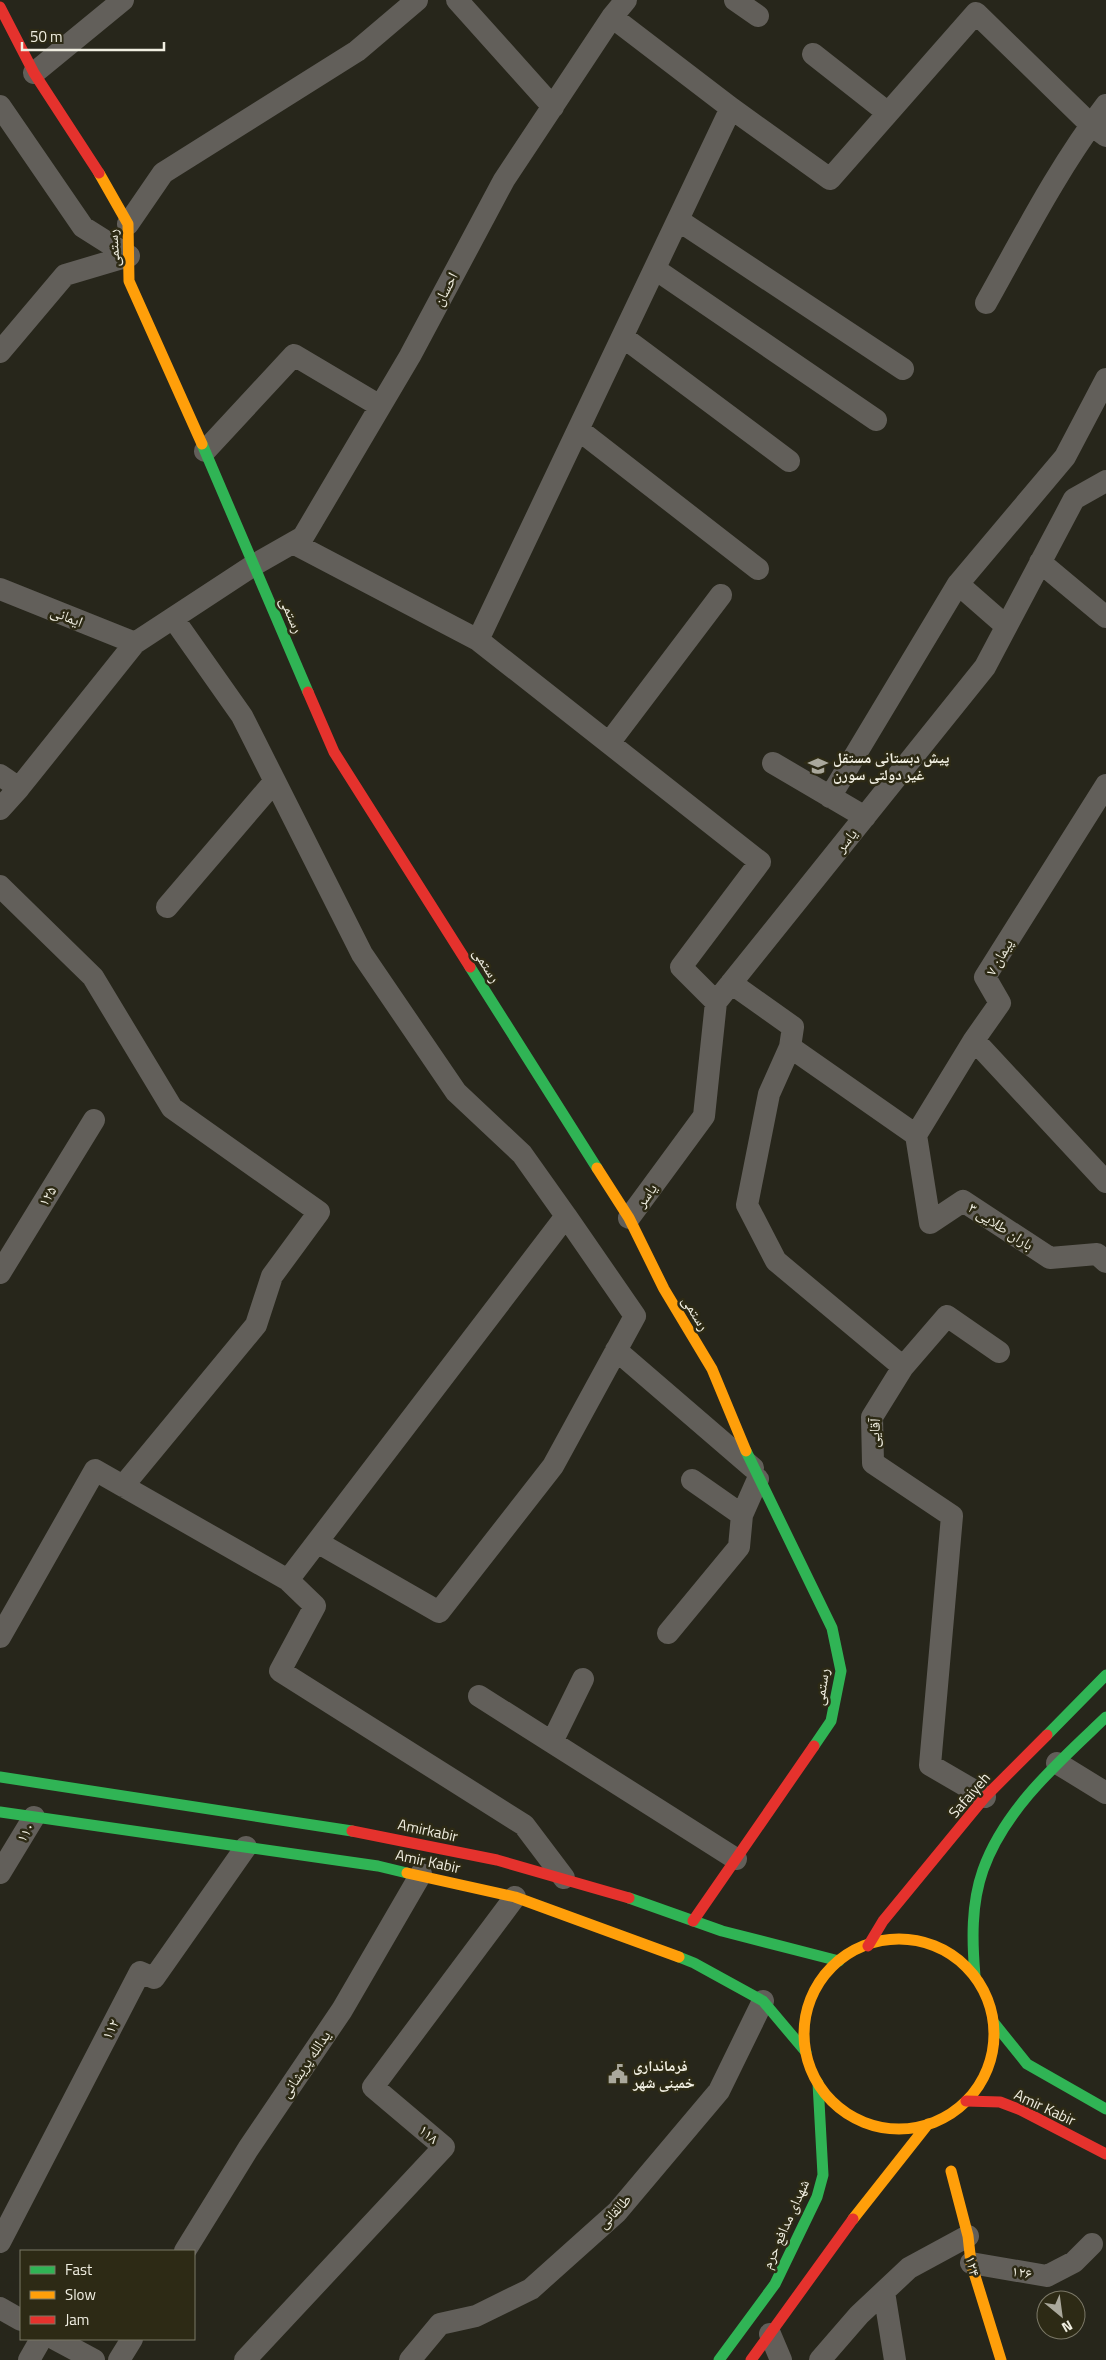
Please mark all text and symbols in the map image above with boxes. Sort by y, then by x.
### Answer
scale bar [22,20,165,52]
text: 50 m [30,25,63,48]
street label: رستمی [101,228,125,267]
street label: احسان [426,268,464,310]
street label: رستمی [274,593,310,637]
street label: ایمانی [47,599,87,633]
place label: پیش دبستانی مستقل غیر دولتی سورن [833,746,949,786]
school or university icon: پیش دبستانی مستقل غیر دولتی سورن [807,755,829,777]
street label: یاسر [829,823,863,858]
street label: پیمان ۷ [979,934,1019,980]
street label: رستمی [467,943,507,987]
street label: یاسر [629,1178,663,1213]
street label: ۱۲۵ [32,1181,62,1211]
street label: باران طلایی ۳ [964,1196,1038,1256]
street label: رستمی [676,1291,716,1335]
street label: آقایی [862,1417,886,1448]
street label: رستمی [807,1667,835,1707]
street label: Safaiyeh [943,1767,995,1823]
street label: Amirkabir [396,1812,460,1848]
street label: ۱۱۰ [10,1817,40,1847]
street label: Amir Kabir [393,1843,463,1879]
street label: ۱۱۲ [95,2015,125,2043]
street label: یدالله پریشانی [274,2025,336,2102]
place label: فرمانداری خمینی شهر [632,2054,695,2094]
public building icon: فرمانداری خمینی شهر [607,2063,629,2085]
street label: Amir Kabir [1010,2083,1080,2131]
street label: ۱۱۸ [414,2119,444,2149]
street label: شهدای مدافع حرم [755,2175,815,2273]
street label: طالقانی [592,2188,637,2234]
legend [20,2250,195,2340]
street label: ۱۲۴ [960,2254,987,2279]
text: Fast [65,2258,93,2281]
street label: ۱۲۶ [1010,2259,1034,2285]
text: Slow [65,2283,96,2306]
north arrow [1036,2290,1086,2340]
text: Jam [65,2308,89,2331]
text: N [1058,2315,1077,2338]

